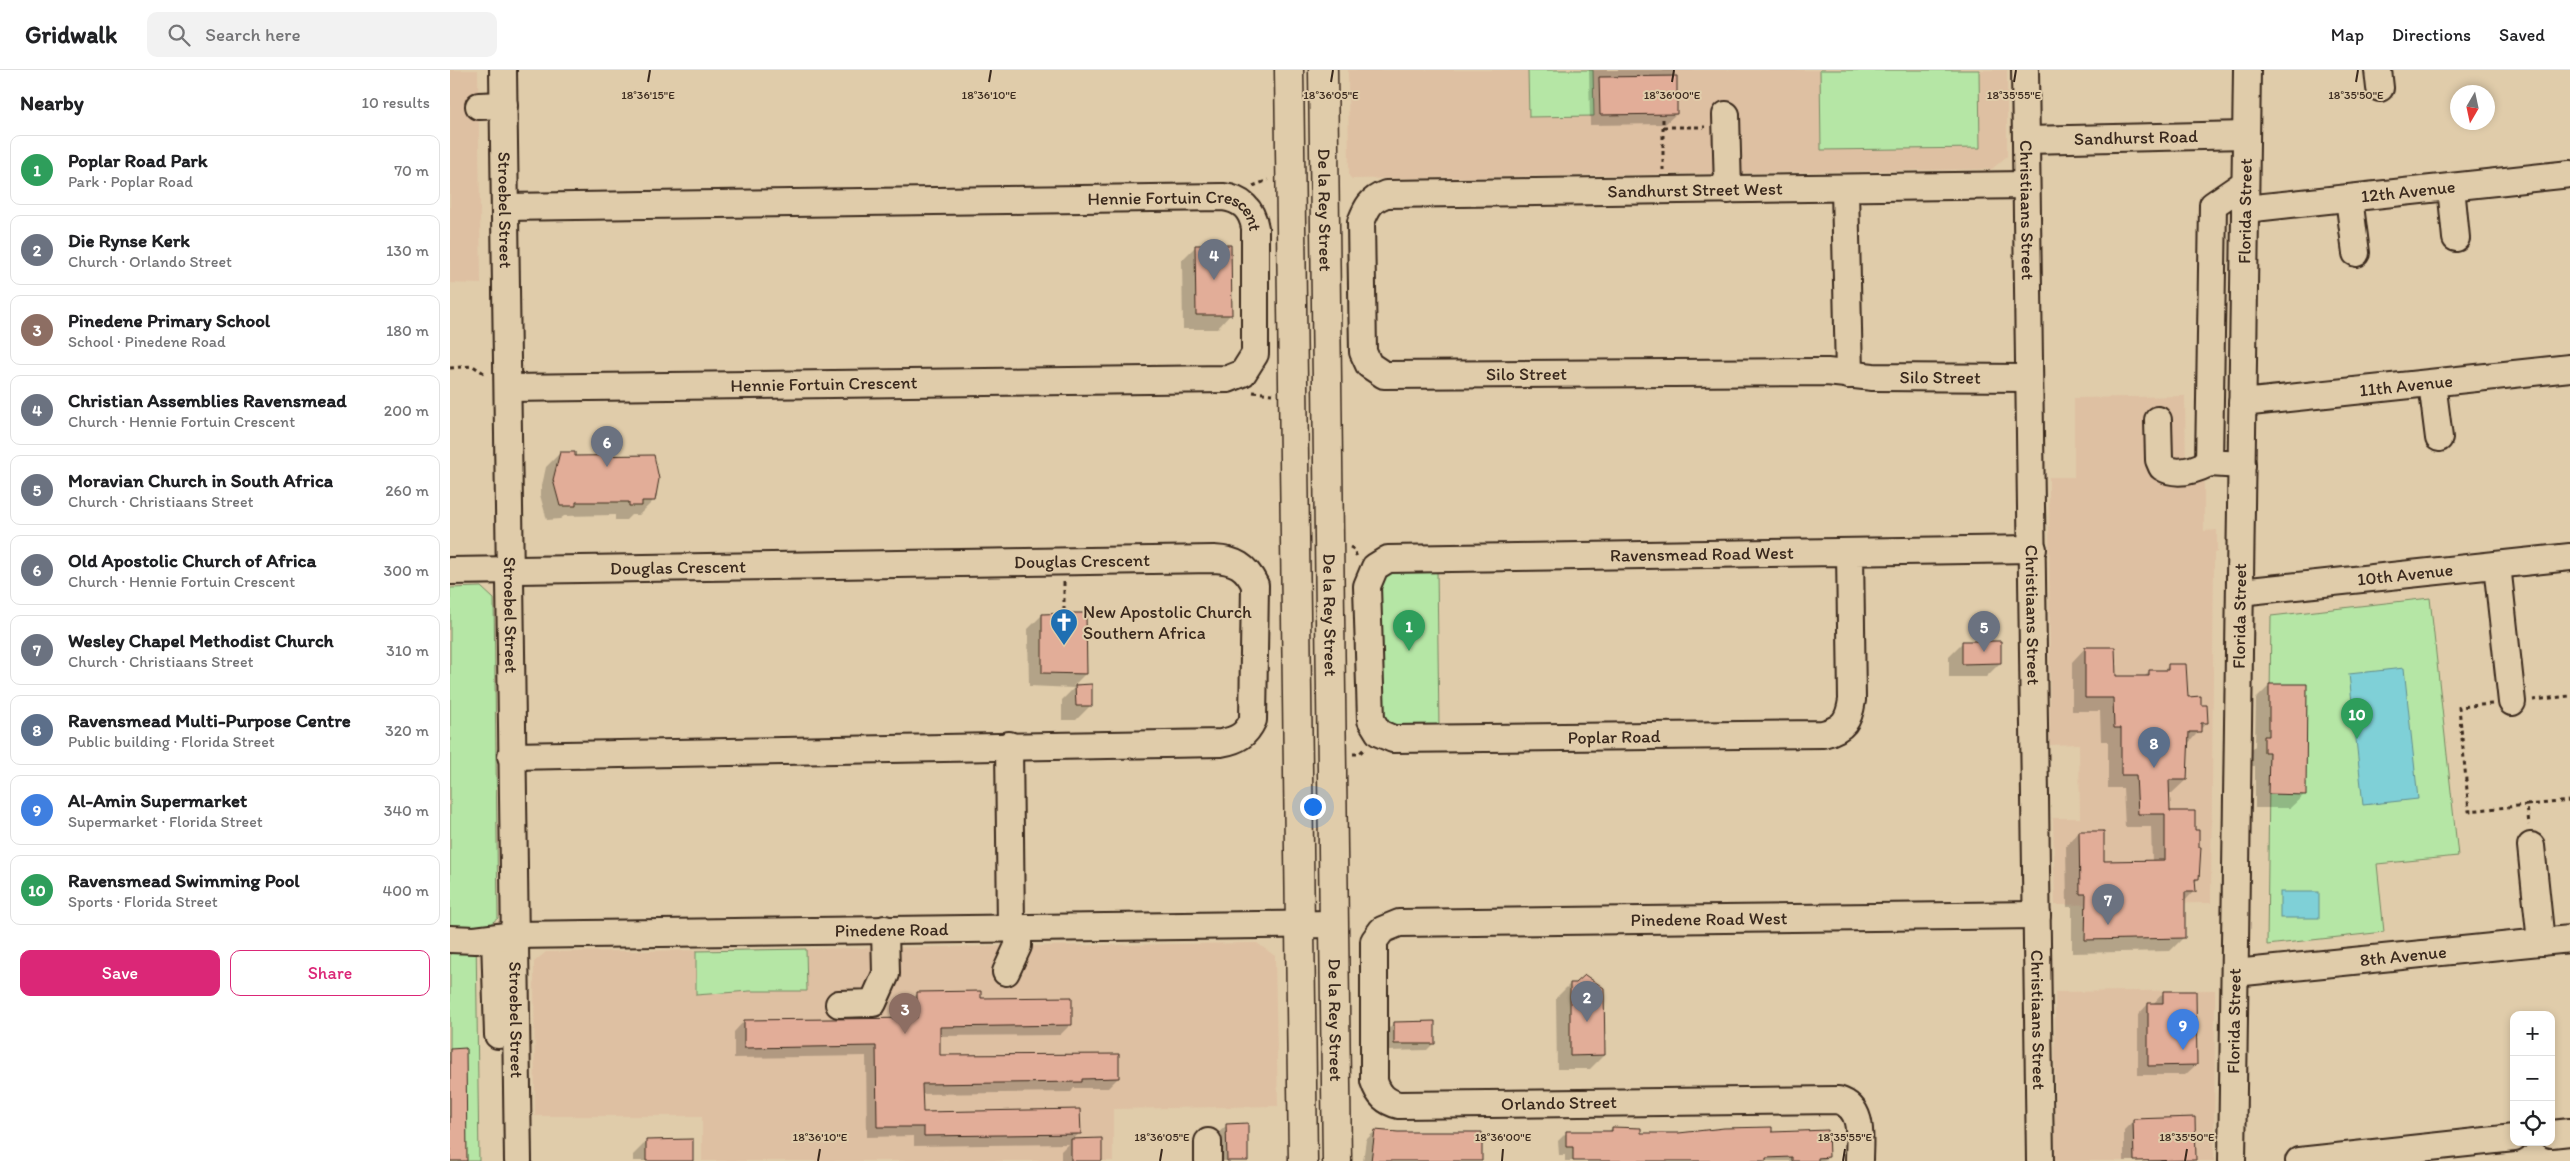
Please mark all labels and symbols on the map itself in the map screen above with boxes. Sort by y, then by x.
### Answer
north arrow [2450,85,2495,130]
text: 18°36'15"E [621,88,675,102]
text: 18°36'10"E [962,88,1017,102]
text: 18°36'05"E [1303,88,1359,102]
text: 18°36'00"E [1644,88,1701,102]
text: 18°35'55"E [1987,88,2042,102]
text: 18°35'50"E [2328,88,2384,102]
street label: Sandhurst Road [2074,125,2198,150]
street label: Christiaans Street [2015,140,2039,281]
street label: De la Rey Street [1313,148,1337,272]
street label: Stroebel Street [493,151,517,269]
street label: Florida Street [2233,158,2257,264]
street label: 12th Avenue [2360,175,2456,207]
street label: Sandhurst Street West [1607,177,1783,203]
street label: Hennie Fortuin Crescent [1087,186,1266,233]
pin: 4 [1198,239,1230,280]
street label: Silo Street [1486,363,1567,385]
street label: Silo Street [1900,366,1981,389]
street label: 11th Avenue [2358,370,2454,401]
street label: Hennie Fortuin Crescent [730,371,918,397]
pin: 6 [591,426,623,467]
street label: Ravensmead Road West [1610,542,1794,567]
street label: Christiaans Street [2021,545,2044,685]
street label: Douglas Crescent [1014,549,1150,573]
street label: De la Rey Street [1318,553,1342,677]
street label: Douglas Crescent [610,555,746,579]
street label: Stroebel Street [499,556,522,674]
street label: 10th Avenue [2356,558,2454,591]
street label: Florida Street [2228,563,2251,669]
place label: New Apostolic Church Southern Africa [1083,601,1252,644]
church icon: New Apostolic Church Southern Africa [1049,607,1079,646]
pin: 1 [1393,610,1425,651]
pin: 5 [1968,611,2000,652]
pin: 10 [2341,698,2373,739]
street label: Poplar Road [1567,725,1661,749]
pin: 8 [2138,727,2170,768]
your location [1300,794,1326,820]
pin: 7 [2092,884,2124,925]
street label: Pinedene Road West [1630,907,1788,931]
street label: Pinedene Road [834,918,949,942]
street label: 8th Avenue [2359,941,2448,971]
street label: Christiaans Street [2026,950,2050,1090]
street label: De la Rey Street [1323,958,1347,1082]
street label: Stroebel Street [504,961,528,1079]
street label: Florida Street [2222,968,2246,1074]
pin: 2 [1571,981,1603,1022]
pin: 3 [889,993,921,1034]
pin: 9 [2167,1009,2199,1050]
street label: Orlando Street [1501,1091,1617,1115]
text: 18°36'10"E [793,1130,848,1144]
text: 18°36'05"E [1134,1130,1190,1144]
text: 18°36'00"E [1475,1130,1532,1144]
text: 18°35'55"E [1818,1130,1873,1144]
text: 18°35'50"E [2159,1130,2215,1144]

